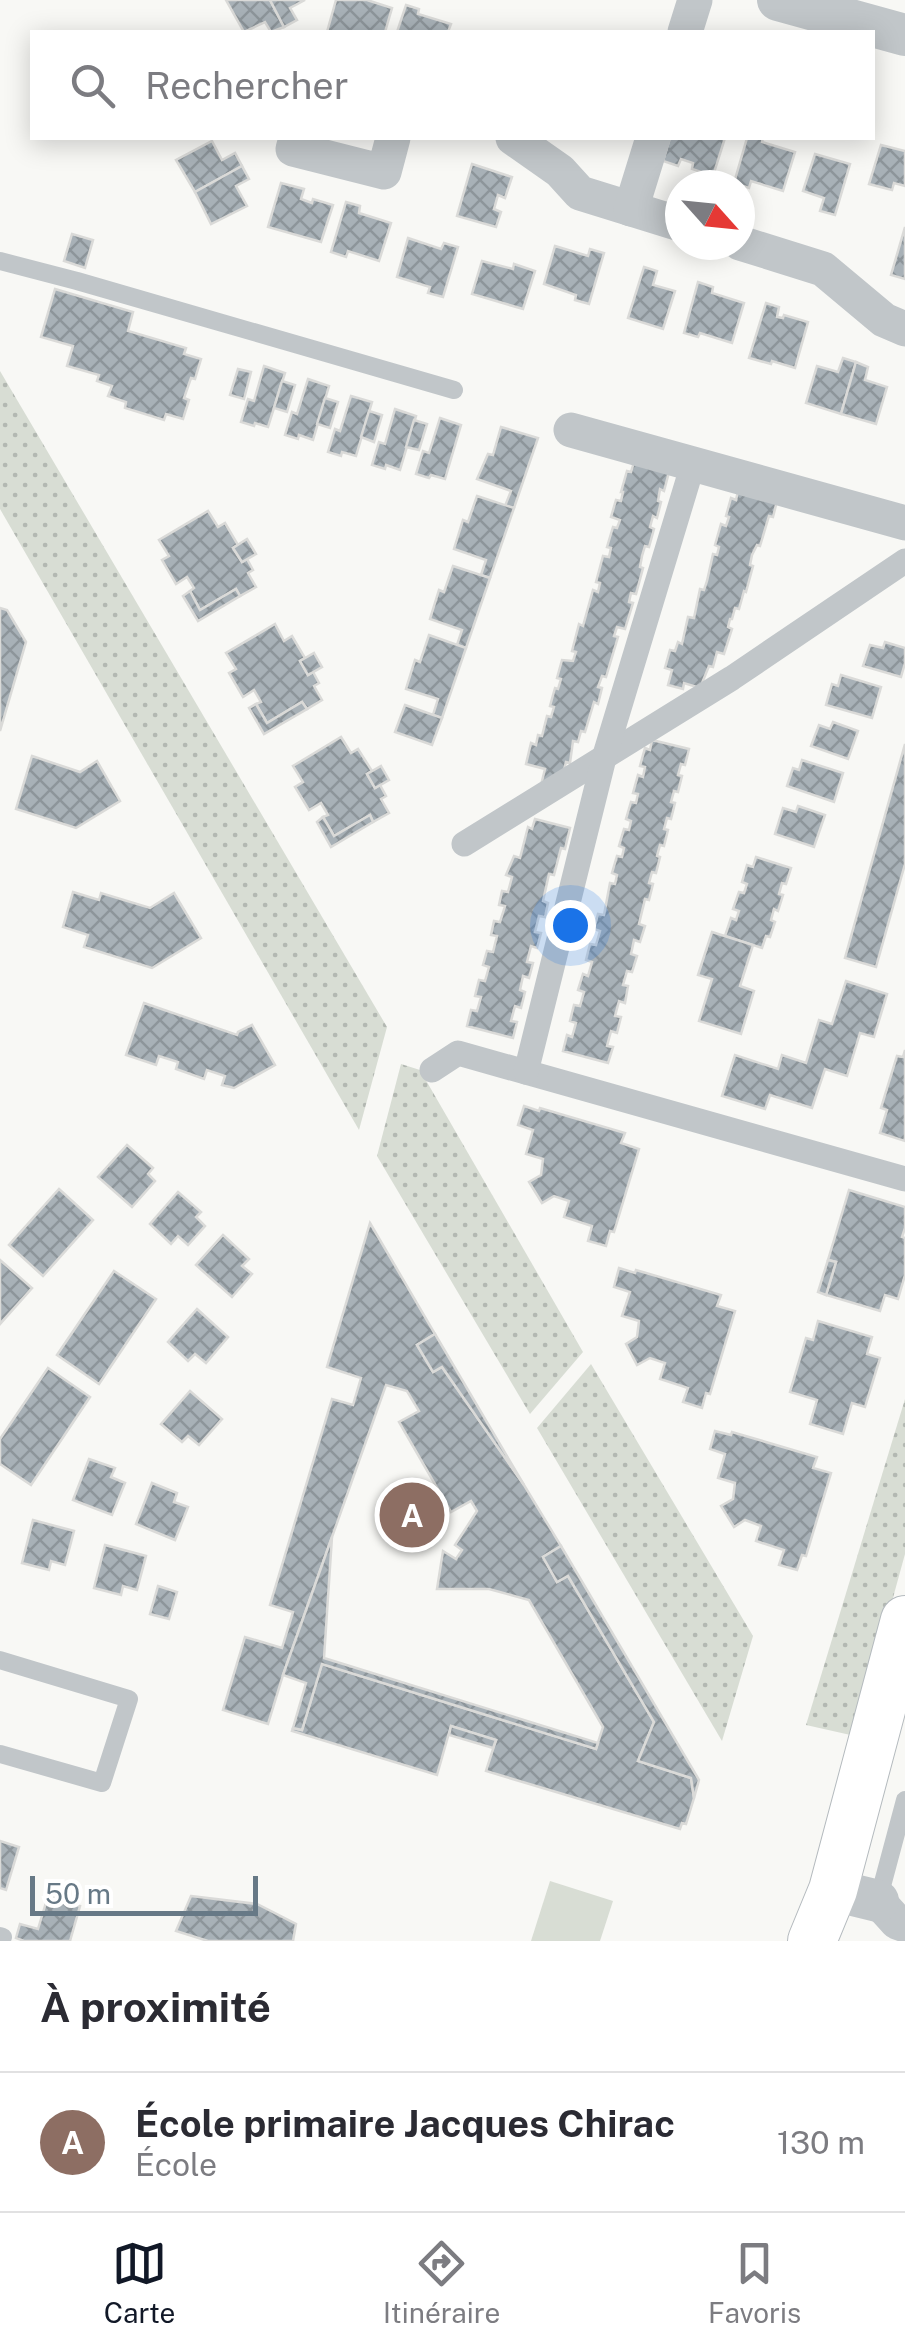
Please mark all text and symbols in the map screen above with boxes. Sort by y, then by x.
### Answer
search box [30,30,875,140]
icon: search [65,58,120,113]
text: Rechercher [145,63,349,108]
north arrow [665,170,755,260]
your location [545,900,596,951]
pin: A [380,1478,444,1552]
scale bar [30,1871,258,1916]
text: 50 m [45,1877,111,1910]
text: À proximité [40,1982,271,2031]
text: École primaire Jacques Chirac [135,2101,675,2146]
text: A [61,2124,84,2161]
text: 130 m [777,2124,865,2161]
text: École [135,2146,217,2183]
tab: Carte [104,2236,175,2329]
tab: Itinéraire [383,2236,500,2329]
tab: Favoris [708,2236,801,2329]

